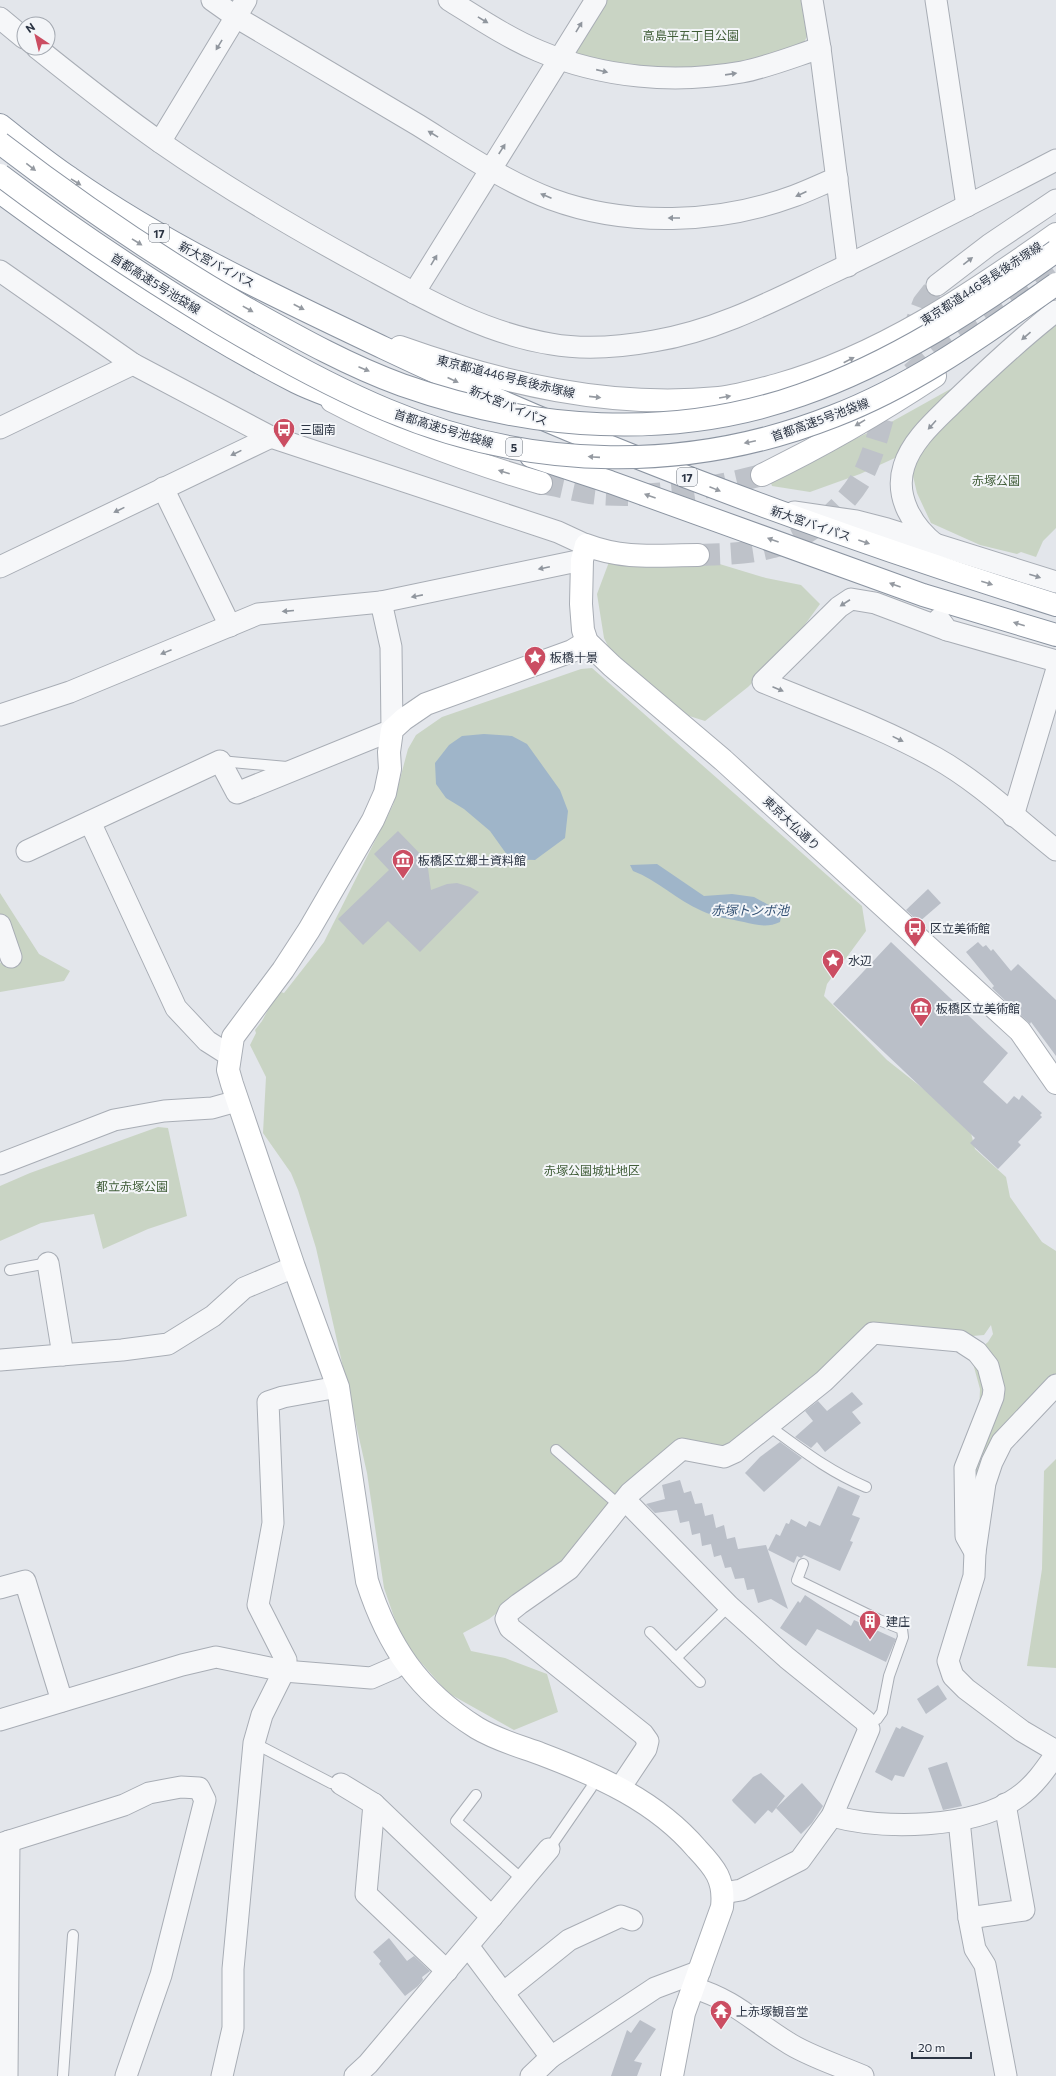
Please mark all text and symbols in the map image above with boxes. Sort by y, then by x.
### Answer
north arrow [16,16,56,56]
one-way arrow [477,17,489,24]
text: N [23,20,37,35]
one-way arrow [576,21,583,33]
park label: 高島平五丁目公園 [643,28,739,42]
one-way arrow [215,39,222,51]
one-way arrow [596,68,608,74]
one-way arrow [725,71,737,77]
one-way arrow [428,130,438,138]
one-way arrow [499,143,506,155]
one-way arrow [25,163,36,171]
one-way arrow [70,179,82,186]
one-way arrow [794,191,806,197]
one-way arrow [540,193,552,199]
one-way arrow [667,215,680,221]
road number: 17 [149,224,169,242]
one-way arrow [132,238,142,246]
street label: 新大宮バイパス [177,238,257,290]
street label: 東京都道446号長後赤塚線 [918,239,1044,327]
street label: 首都高速5号池袋線 [109,250,203,316]
one-way arrow [431,254,438,266]
one-way arrow [963,257,974,266]
one-way arrow [294,304,305,310]
one-way arrow [243,306,254,312]
one-way arrow [1021,331,1031,340]
street label: 東京都道446号長後赤塚線 [436,352,576,400]
one-way arrow [843,357,855,363]
one-way arrow [358,366,370,372]
one-way arrow [447,377,458,383]
street label: 新大宮バイパス [468,382,550,428]
one-way arrow [589,393,601,400]
one-way arrow [719,394,731,400]
street label: 首都高速5号池袋線 [769,395,871,443]
street label: 首都高速5号池袋線 [393,406,495,450]
bus stop icon: 三園南 [271,416,297,449]
one-way arrow [854,419,866,426]
one-way arrow [927,420,937,430]
place label: 三園南 [300,422,336,436]
road number: 5 [506,438,522,456]
one-way arrow [744,440,757,446]
one-way arrow [230,450,242,456]
one-way arrow [588,454,600,461]
road number: 17 [677,468,697,486]
one-way arrow [497,469,509,475]
park label: 赤塚公園 [972,473,1020,487]
one-way arrow [710,486,722,492]
one-way arrow [644,493,656,499]
street label: 新大宮バイパス [769,503,853,543]
one-way arrow [113,507,125,513]
one-way arrow [766,537,778,543]
one-way arrow [858,539,870,545]
one-way arrow [538,566,550,572]
one-way arrow [1030,573,1042,579]
one-way arrow [981,580,993,586]
one-way arrow [888,581,900,587]
one-way arrow [411,593,423,599]
one-way arrow [839,599,850,607]
one-way arrow [282,607,294,614]
one-way arrow [1012,621,1024,627]
place icon: 板橋十景 [522,644,548,677]
one-way arrow [160,649,171,655]
place label: 板橋十景 [550,650,598,664]
one-way arrow [772,686,784,692]
one-way arrow [892,736,903,742]
street label: 東京大仏通り [761,793,823,853]
museum icon: 板橋区立郷土資料館 [390,847,416,880]
place label: 板橋区立郷土資料館 [418,853,526,867]
water label: 赤塚トンボ池 [711,902,791,918]
bus stop icon: 区立美術館 [902,915,928,948]
place label: 区立美術館 [930,921,990,935]
place icon: 水辺 [820,947,846,980]
place label: 水辺 [848,953,872,967]
museum icon: 板橋区立美術館 [908,995,934,1028]
place label: 板橋区立美術館 [936,1001,1020,1015]
park label: 赤塚公園城址地区 [544,1163,640,1177]
park label: 都立赤塚公園 [96,1179,168,1193]
building icon: 建庄 [857,1608,883,1641]
place label: 建庄 [886,1614,910,1628]
temple icon: 上赤塚観音堂 [708,1998,734,2031]
place label: 上赤塚観音堂 [736,2004,808,2018]
scale bar [912,2034,971,2060]
text: 20 m [918,2040,945,2054]

